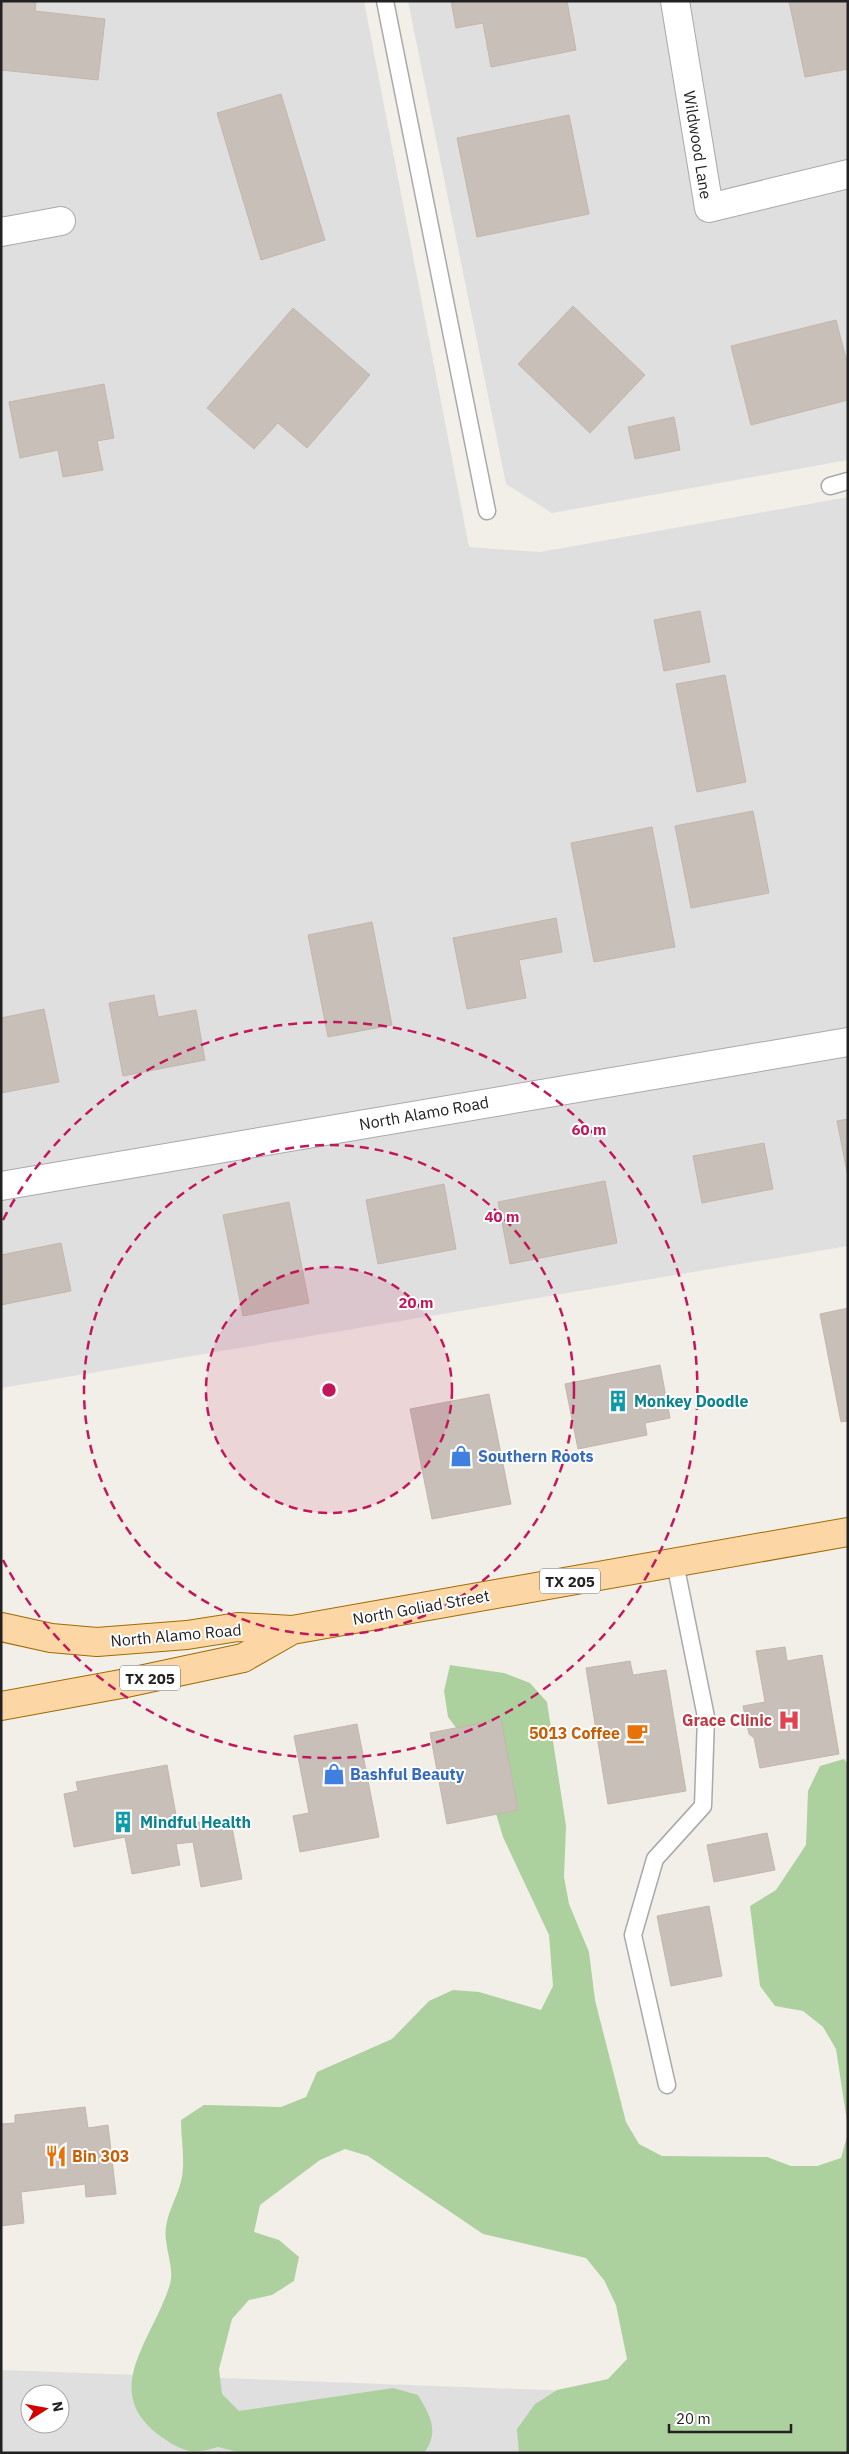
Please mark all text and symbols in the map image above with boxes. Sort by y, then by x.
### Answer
street label: Wildwood Lane [680,89,716,201]
street label: North Alamo Road [358,1092,490,1134]
text: 60 m [572,1120,606,1139]
text: 40 m [485,1207,519,1226]
text: 20 m [399,1293,433,1312]
centre of rings [320,1381,338,1399]
building icon: Monkey Doodle [605,1388,631,1414]
place label: Monkey Doodle [634,1391,748,1411]
shop icon: Southern Roots [448,1443,474,1469]
place label: Southern Roots [478,1446,594,1466]
road number: TX 205 [540,1568,600,1594]
street label: North Goliad Street [351,1585,491,1629]
street label: North Alamo Road [110,1619,242,1651]
road number: TX 205 [120,1666,180,1690]
hospital icon: Grace Clinic [776,1707,802,1733]
place label: Grace Clinic [682,1710,772,1730]
cafe icon: 5013 Coffee [624,1720,650,1746]
place label: 5013 Coffee [529,1723,620,1743]
shop icon: Bashful Beauty [321,1761,347,1787]
place label: Bashful Beauty [350,1764,465,1784]
building icon: Mindful Health [110,1809,136,1835]
place label: Mindful Health [140,1812,251,1832]
restaurant icon: Bin 303 [43,2143,69,2169]
place label: Bin 303 [72,2146,129,2166]
north arrow [20,2384,70,2434]
text: N [48,2400,68,2413]
scale bar [669,2402,792,2434]
text: 20 m [676,2409,711,2428]

